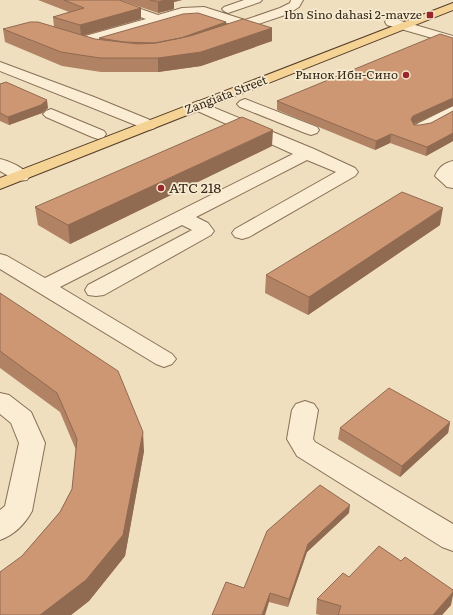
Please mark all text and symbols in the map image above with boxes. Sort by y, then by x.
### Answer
place label: Ibn Sino dahasi 2-mavze [284,5,422,23]
marker: Ibn Sino dahasi 2-mavze [425,10,435,20]
place label: Рынок Ибн-Сино [295,65,398,83]
street label: Zangiata Street [182,70,270,118]
marker: Рынок Ибн-Сино [401,70,411,80]
place label: АТС 218 [169,177,222,197]
marker: АТС 218 [156,183,166,193]

